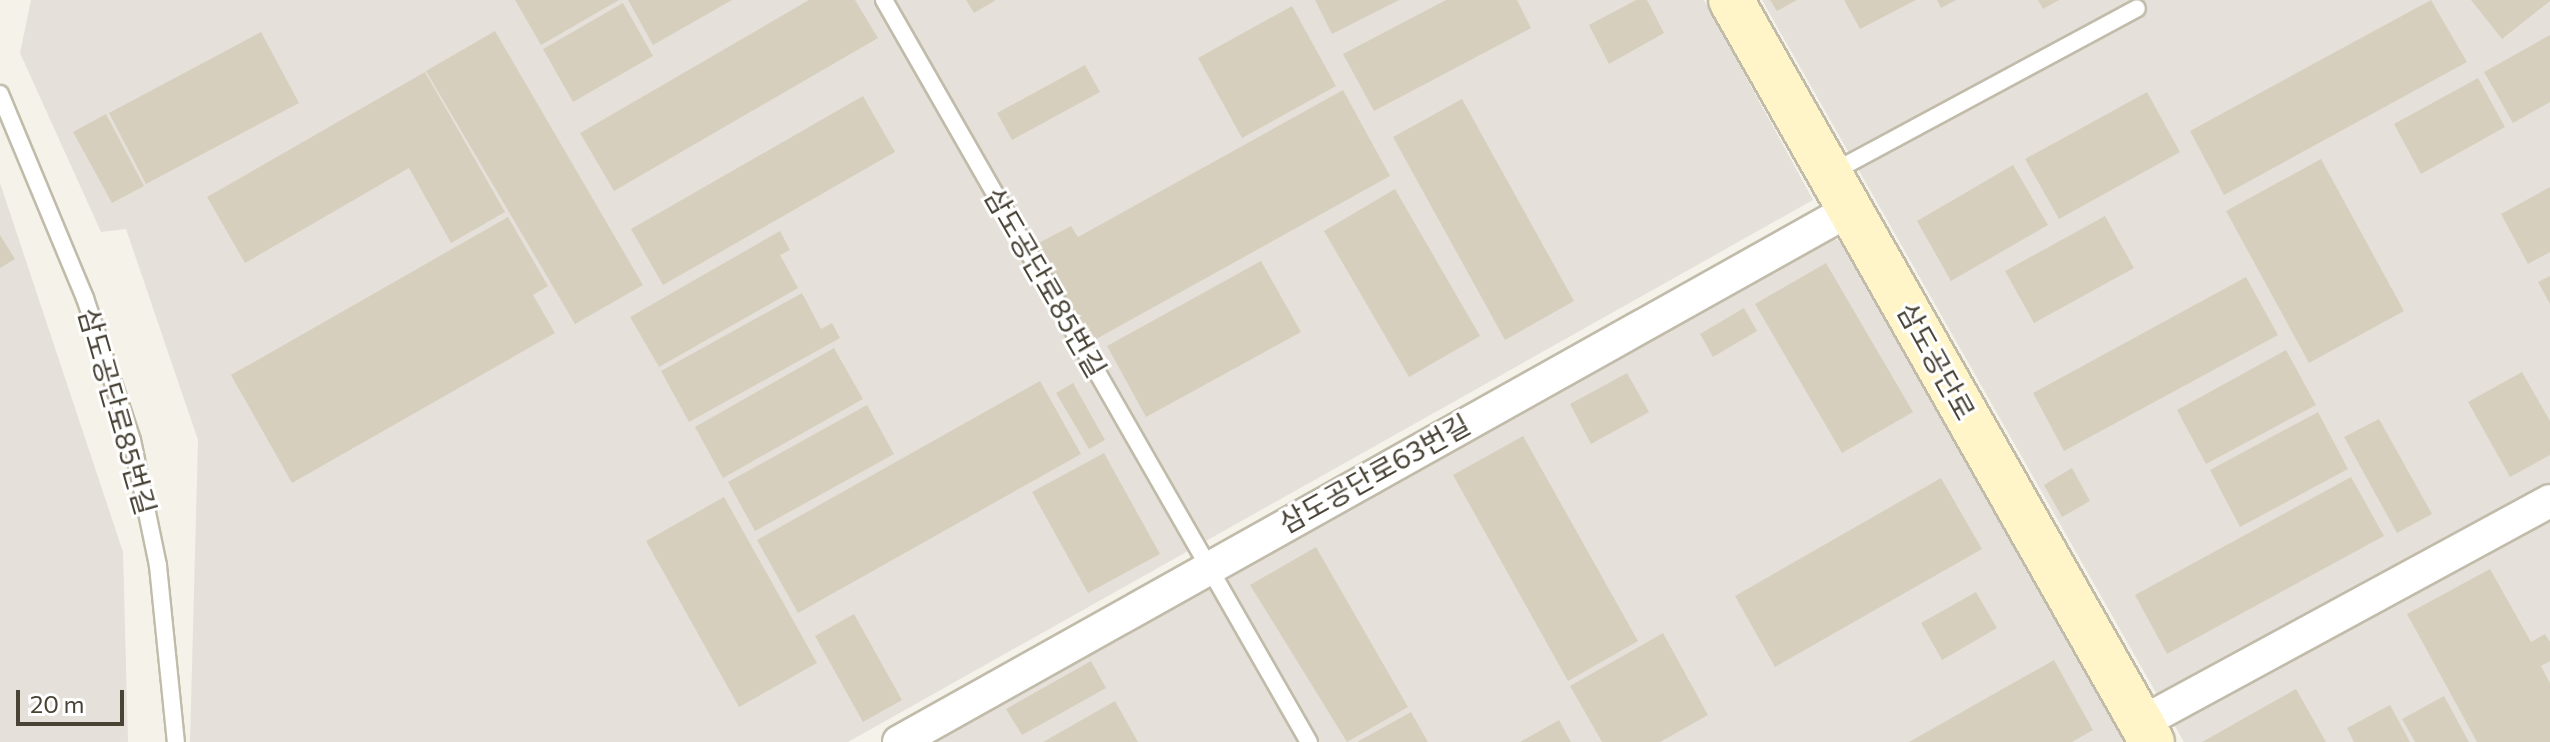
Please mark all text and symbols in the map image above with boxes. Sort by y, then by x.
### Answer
street label: 삼도공단로85번길 [978,181,1114,383]
street label: 삼도공단로 [1891,297,1983,425]
street label: 삼도공단로85번길 [72,304,164,518]
street label: 삼도공단로63번길 [1273,407,1475,539]
scale bar [20,674,128,724]
text: 20 m [30,689,84,718]

